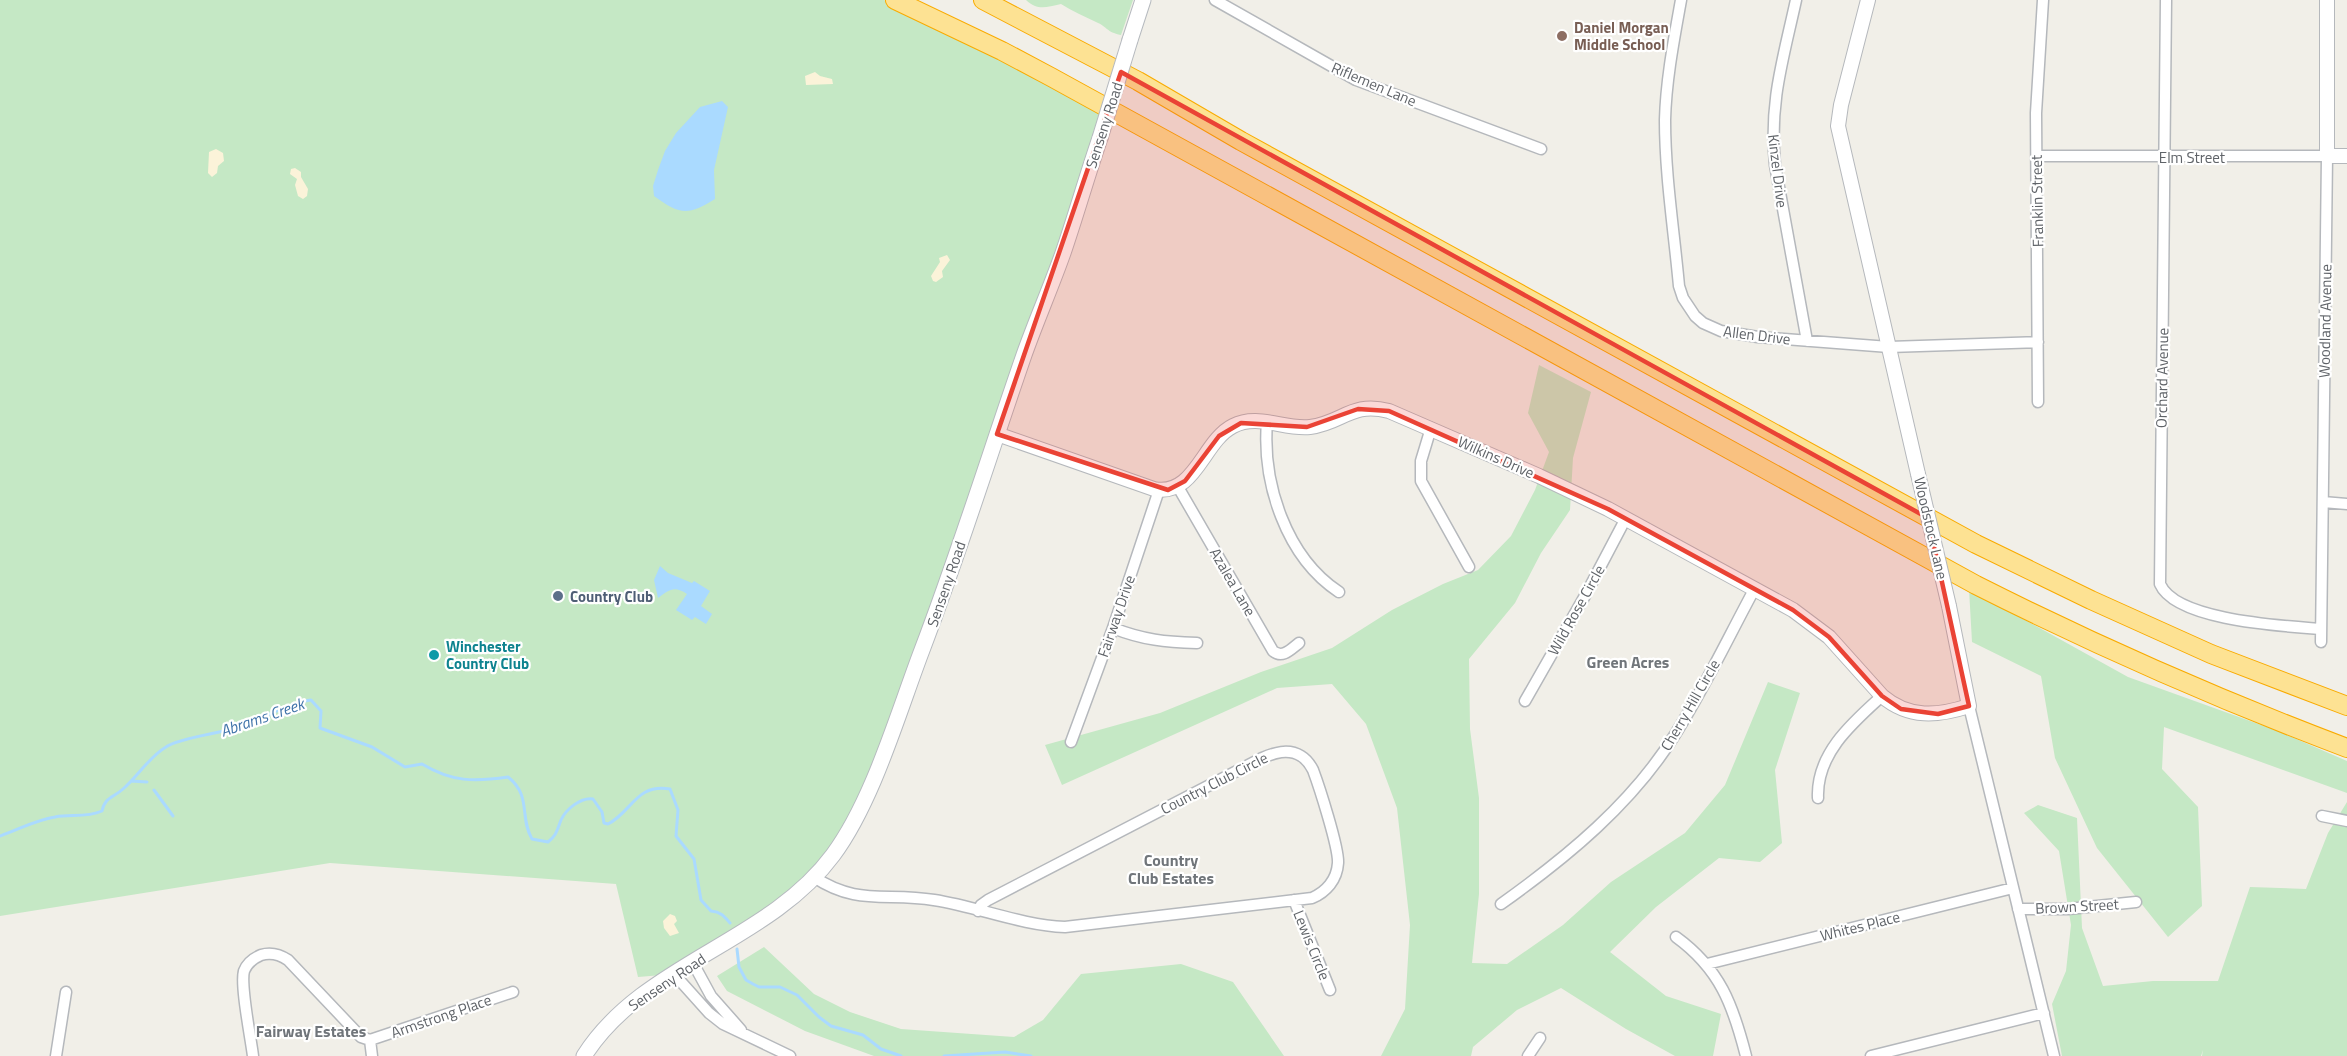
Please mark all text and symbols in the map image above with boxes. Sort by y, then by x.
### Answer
place label: Daniel Morgan Middle School [1574,16,1669,56]
marker: Daniel Morgan Middle School [1555,29,1569,43]
street label: Riflemen Lane [1328,56,1420,112]
street label: Senseny Road [1079,79,1129,171]
street label: Kinzel Drive [1762,133,1794,209]
street label: Elm Street [2159,146,2226,169]
street label: Franklin Street [2025,154,2049,247]
street label: Woodland Avenue [2313,264,2337,378]
street label: Allen Drive [1722,319,1792,351]
street label: Orchard Avenue [2150,328,2174,428]
street label: Wilkins Drive [1454,430,1538,484]
street label: Woodstock Lane [1908,475,1954,581]
street label: Senseny Road [921,538,971,630]
street label: Azalea Lane [1204,544,1262,620]
street label: Wild Rose Circle [1542,561,1610,659]
street label: Fairway Drive [1091,572,1141,660]
place label: Country Club [570,585,653,608]
marker: Country Club [551,589,565,603]
place label: Winchester Country Club [446,635,529,675]
marker: Winchester Country Club [427,648,441,662]
district label: Green Acres [1587,650,1669,674]
street label: Cherry Hill Circle [1654,655,1726,755]
water label: Abrams Creek [217,691,309,743]
street label: Country Club Circle [1156,746,1272,820]
district label: Country Club Estates [1128,848,1214,890]
street label: Brown Street [2035,892,2120,920]
street label: Whites Place [1818,905,1902,947]
street label: Lewis Circle [1288,907,1336,983]
street label: Senseny Road [624,947,710,1017]
street label: Armstrong Place [388,988,494,1044]
district label: Fairway Estates [256,1019,366,1043]

